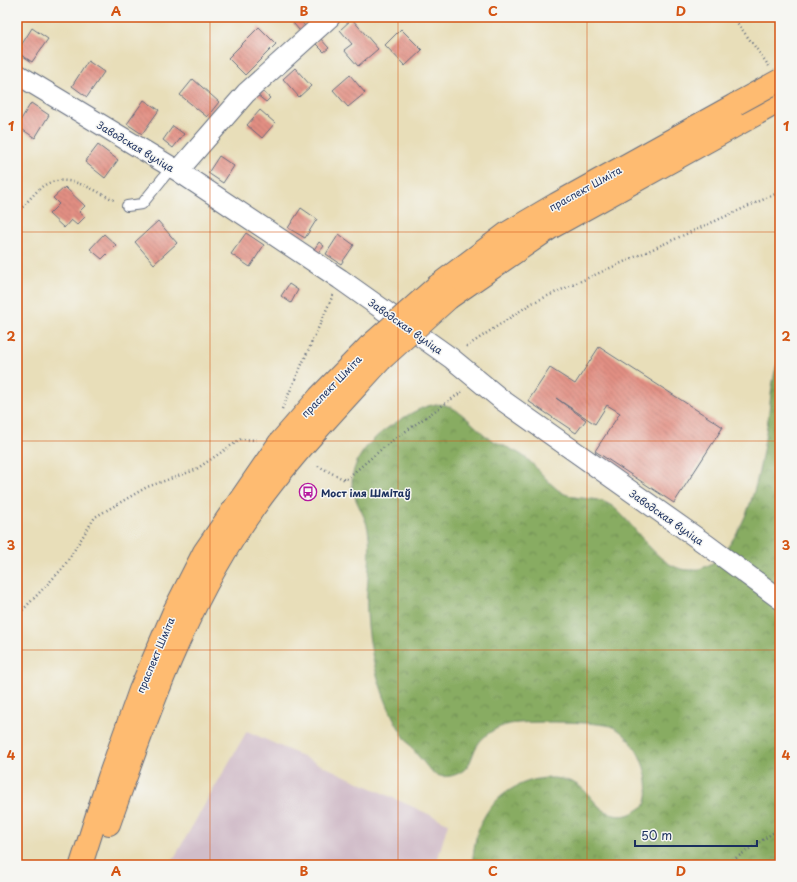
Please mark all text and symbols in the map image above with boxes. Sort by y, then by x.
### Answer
text: A [111,1,121,20]
text: B [300,1,309,20]
text: C [488,1,498,20]
text: D [676,1,686,20]
text: 1 [8,116,14,135]
text: 1 [783,116,789,135]
street label: Заводская вуліца [94,117,178,176]
street label: праспект Шміта [546,161,625,214]
street label: Заводская вуліца [365,295,447,359]
text: 2 [6,326,16,345]
text: 2 [781,326,791,345]
street label: праспект Шміта [297,351,365,420]
bus stop icon: Мост імя Шмітаў [298,482,318,502]
place label: Мост імя Шмітаў [321,485,411,500]
street label: Заводская вуліца [626,486,708,550]
text: 3 [7,535,16,554]
text: 3 [782,535,791,554]
street label: праспект Шміта [132,614,178,695]
text: 4 [7,745,16,764]
text: 4 [782,745,791,764]
scale bar [635,822,757,848]
text: 50 m [641,826,672,844]
text: A [111,861,121,880]
text: B [300,861,309,880]
text: C [488,861,498,880]
text: D [676,861,686,880]

